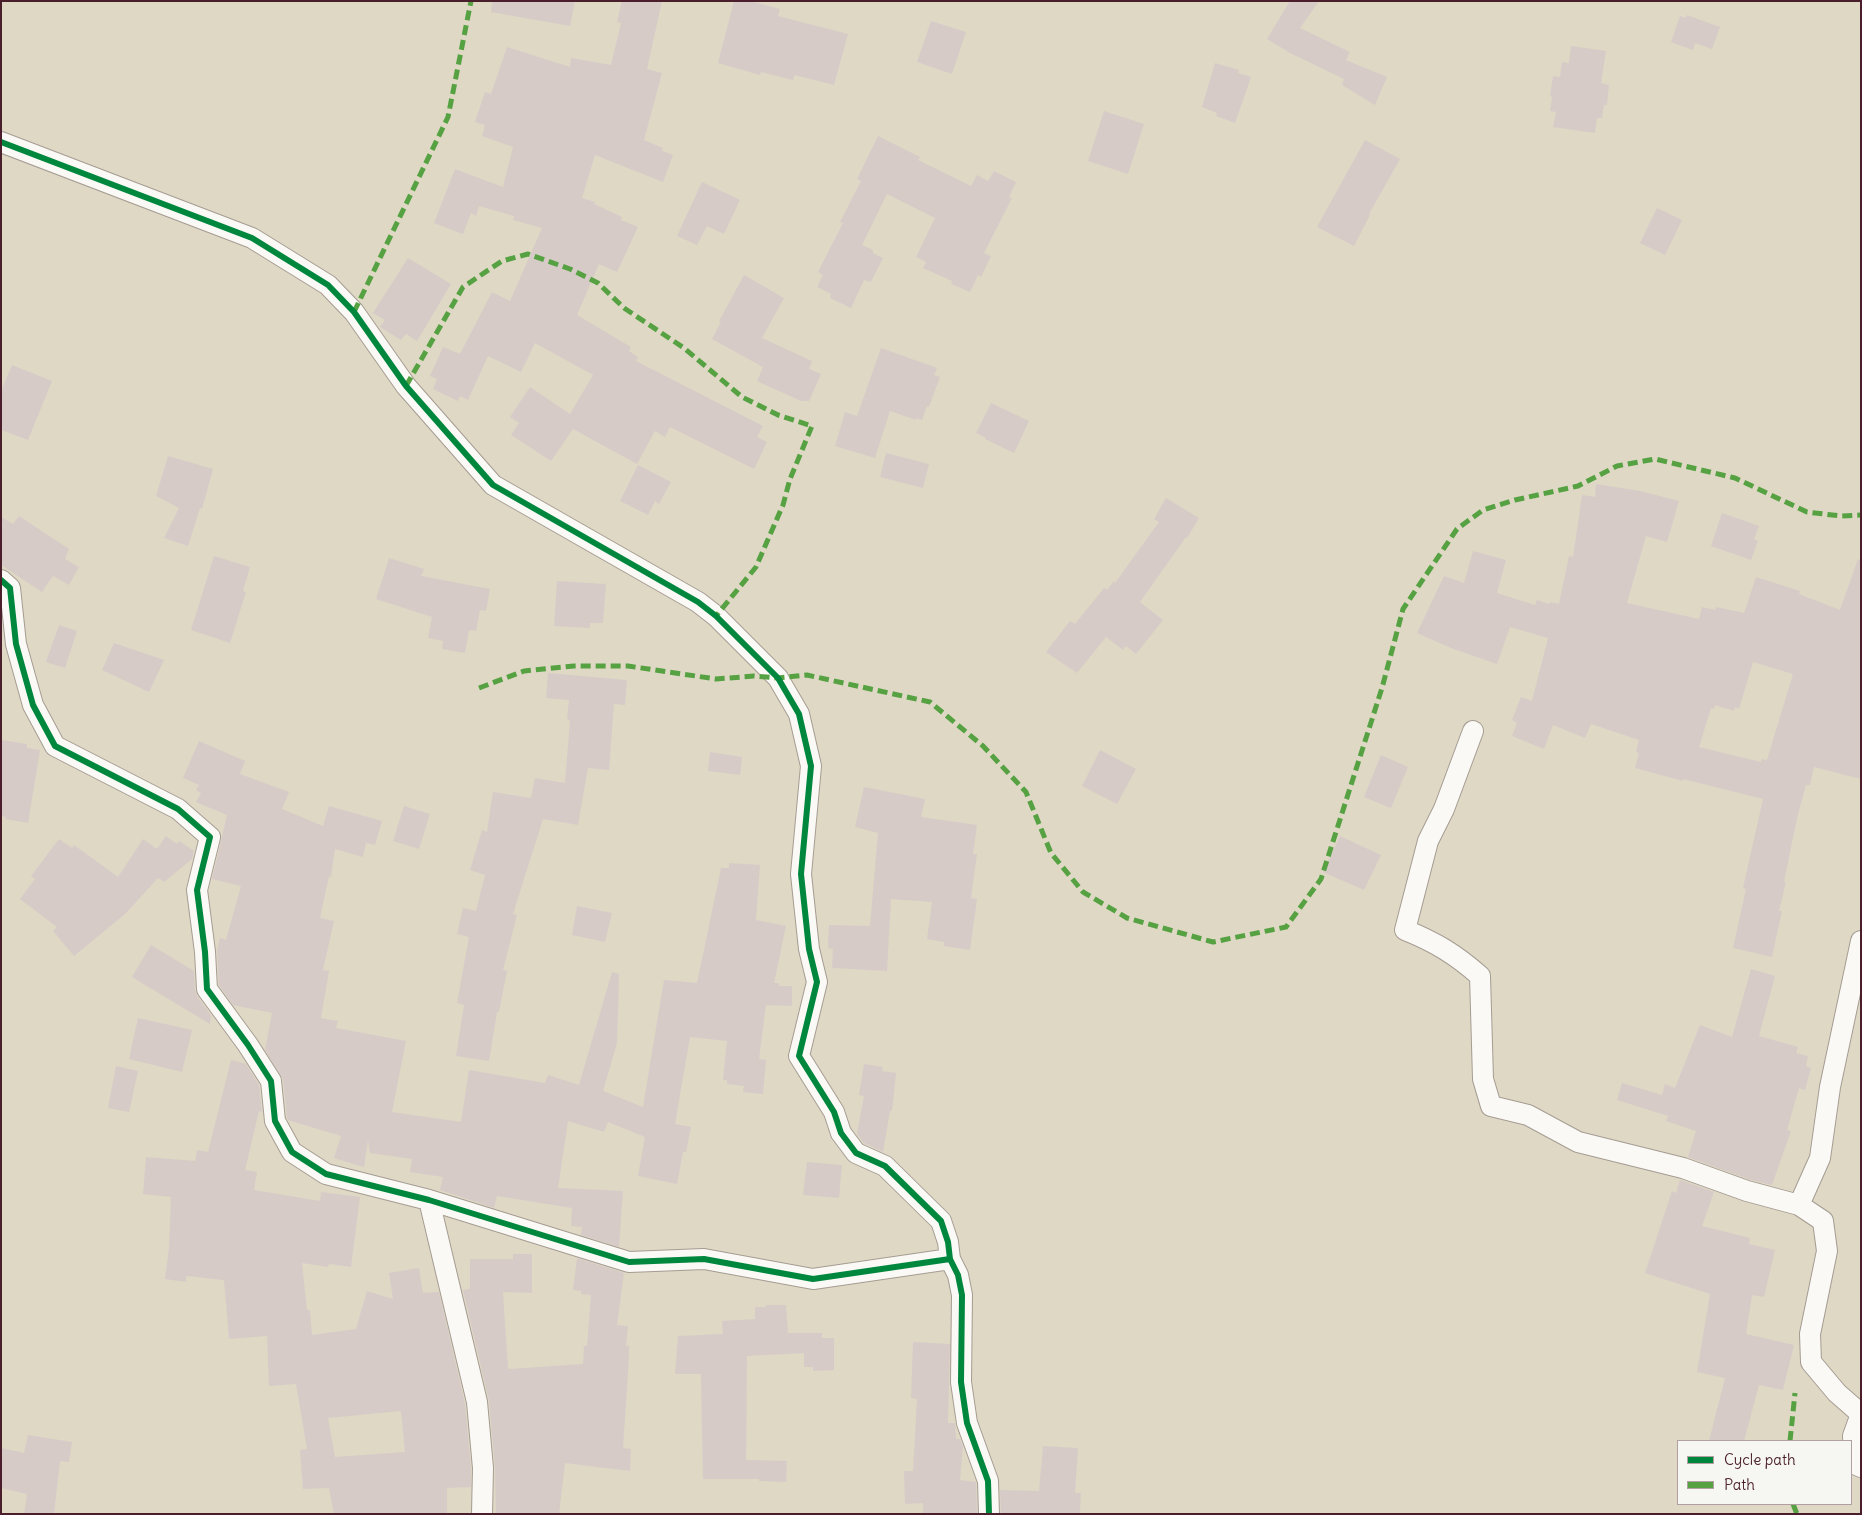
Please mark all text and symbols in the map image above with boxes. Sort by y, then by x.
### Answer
legend [1677,1440,1852,1505]
text: Cycle path [1724,1450,1796,1469]
text: Path [1724,1475,1755,1494]

